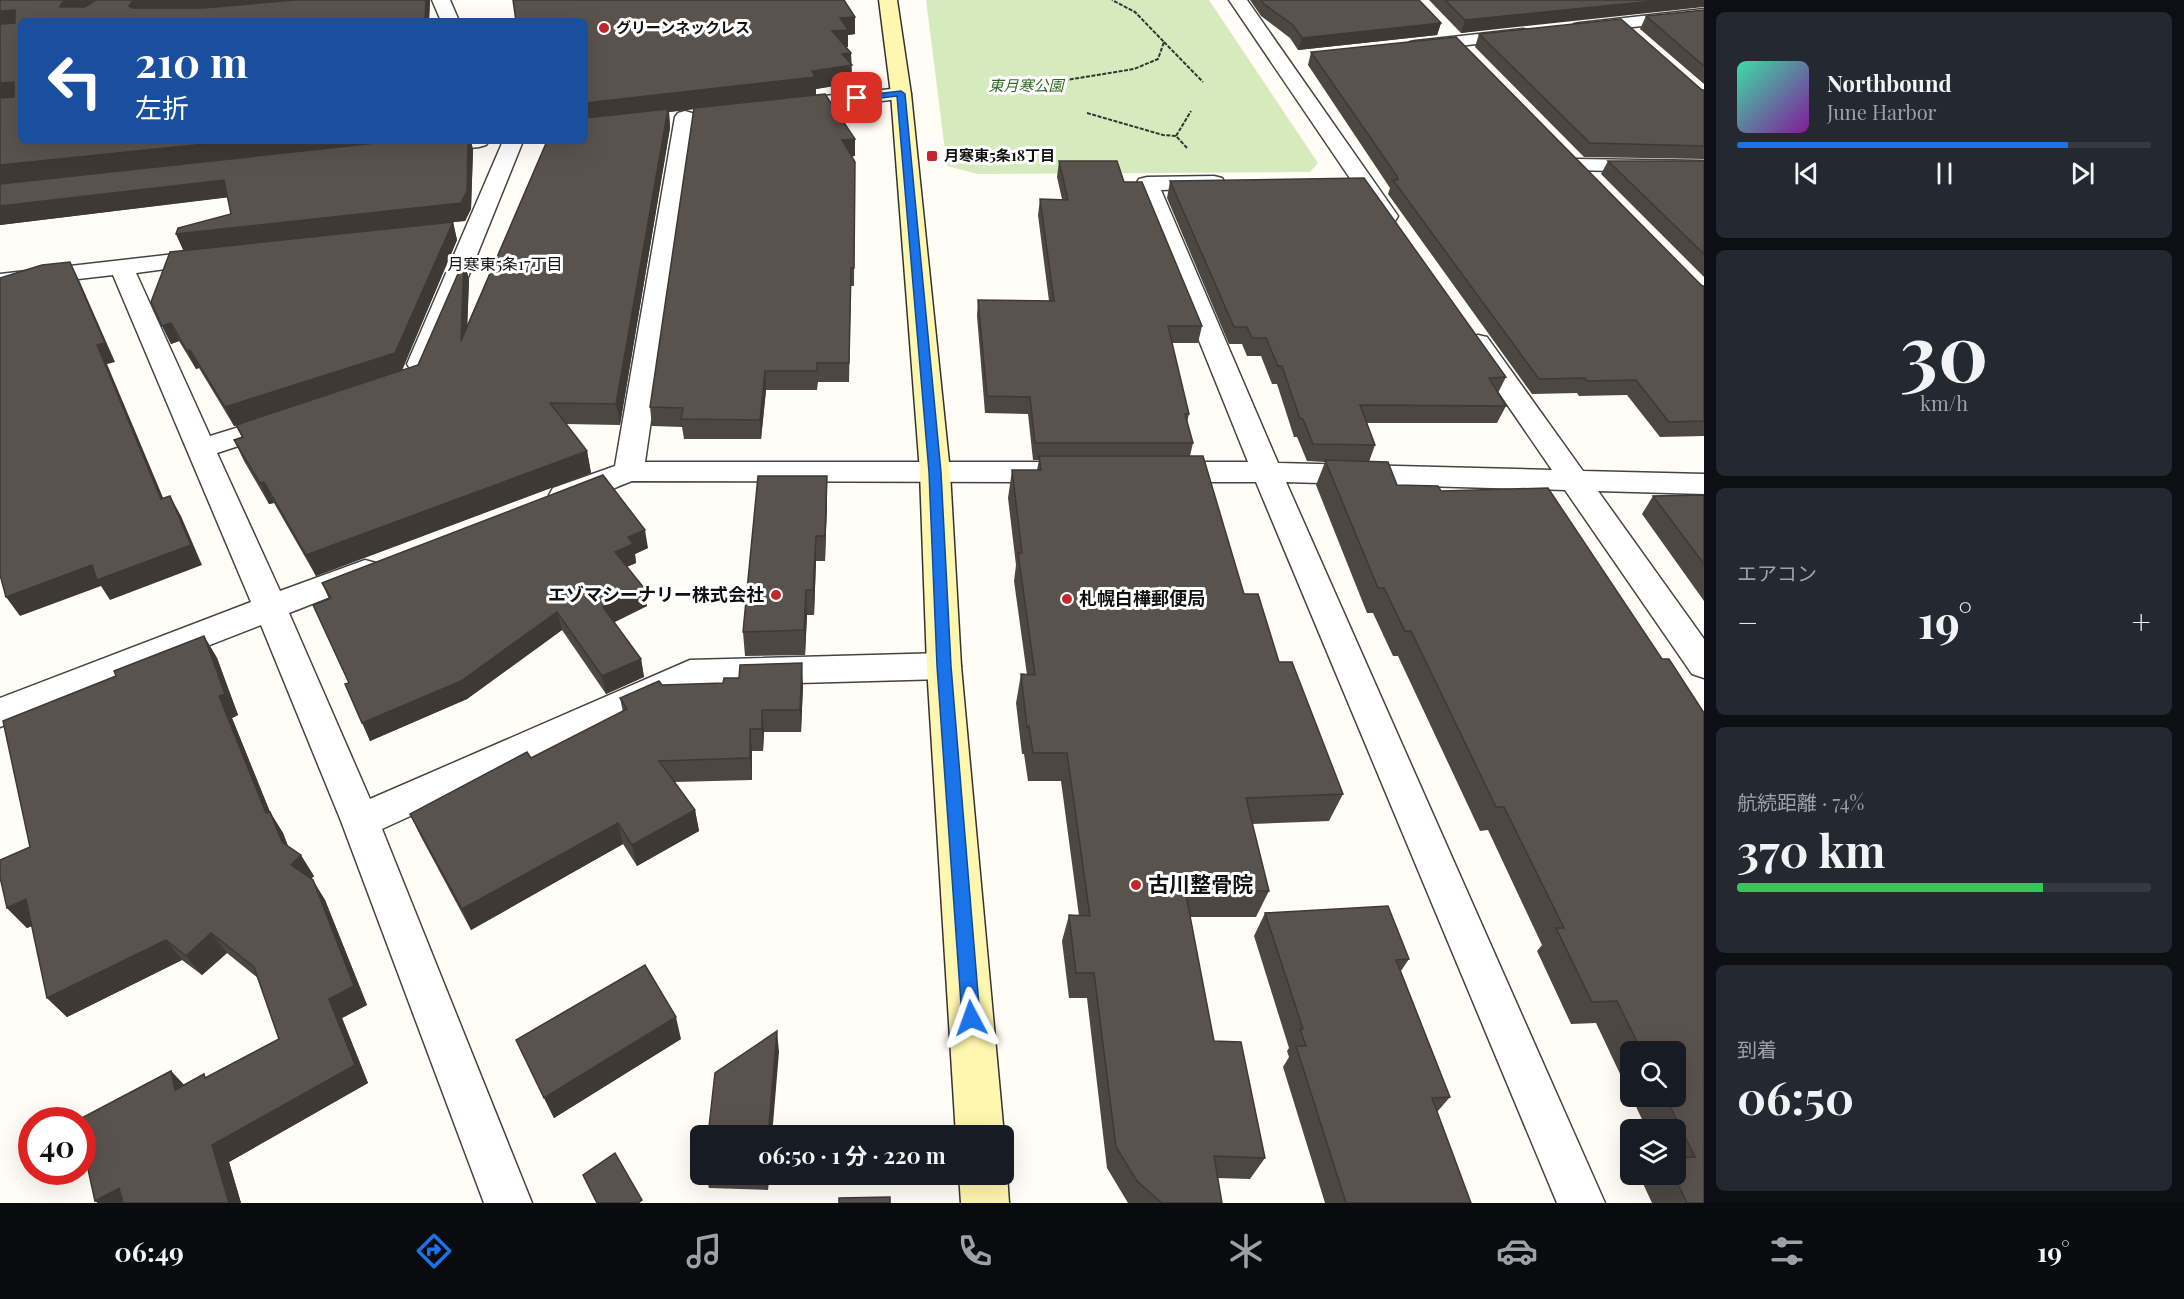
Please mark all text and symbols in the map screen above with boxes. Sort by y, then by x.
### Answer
place label: グリーンネックレス [616,17,750,37]
marker: グリーンネックレス [597,21,611,35]
text: 210 m [135,33,248,89]
icon: left [36,42,114,120]
text: Northbound [1827,68,1952,98]
pin [831,72,882,123]
park label: 東月寒公園 [988,75,1065,95]
icon: arrive [840,81,873,114]
text: 左折 [135,89,189,125]
text: June Harbor [1827,98,1937,125]
place label: 月寒東5条18丁目 [944,145,1055,165]
marker: 月寒東5条18丁目 [925,149,939,163]
icon: previous [1790,157,1823,190]
icon: pause [1928,157,1961,190]
icon: next [2066,157,2099,190]
district label: 月寒東5条17丁目 [447,253,563,274]
text: 30 [1900,298,1988,402]
text: km/h [1920,389,1968,416]
text: エアコン [1737,559,1817,586]
place label: エゾマシーナリー株式会社 [548,582,764,606]
place label: 札幌白樺郵便局 [1079,586,1205,610]
marker: エゾマシーナリー株式会社 [769,588,783,602]
text: 19° [1918,590,1972,650]
marker: 札幌白樺郵便局 [1060,592,1074,606]
text: − [1737,599,1758,643]
text: + [2132,599,2151,643]
text: 航続距離 · 74% [1737,788,1864,815]
text: 370 km [1737,819,1885,879]
place label: 古川整骨院 [1148,869,1253,897]
marker: 古川整骨院 [1129,878,1143,892]
position arrow [939,986,1003,1050]
text: 到着 [1737,1035,1777,1062]
map controls [1620,1041,1686,1185]
button: search [1620,1041,1686,1107]
text: 06:50 [1737,1066,1854,1126]
speed limit sign: 40 [18,1107,96,1185]
button: layers [1620,1119,1686,1185]
text: 06:50 · 1 分 · 220 m [758,1140,946,1170]
icon: directions [413,1230,455,1272]
icon: music [683,1230,725,1272]
icon: phone [954,1230,996,1272]
icon: climate [1225,1230,1267,1272]
icon: car [1496,1230,1538,1272]
icon: filters [1766,1230,1808,1272]
text: 06:49 [114,1233,184,1269]
text: 19° [2037,1233,2070,1269]

